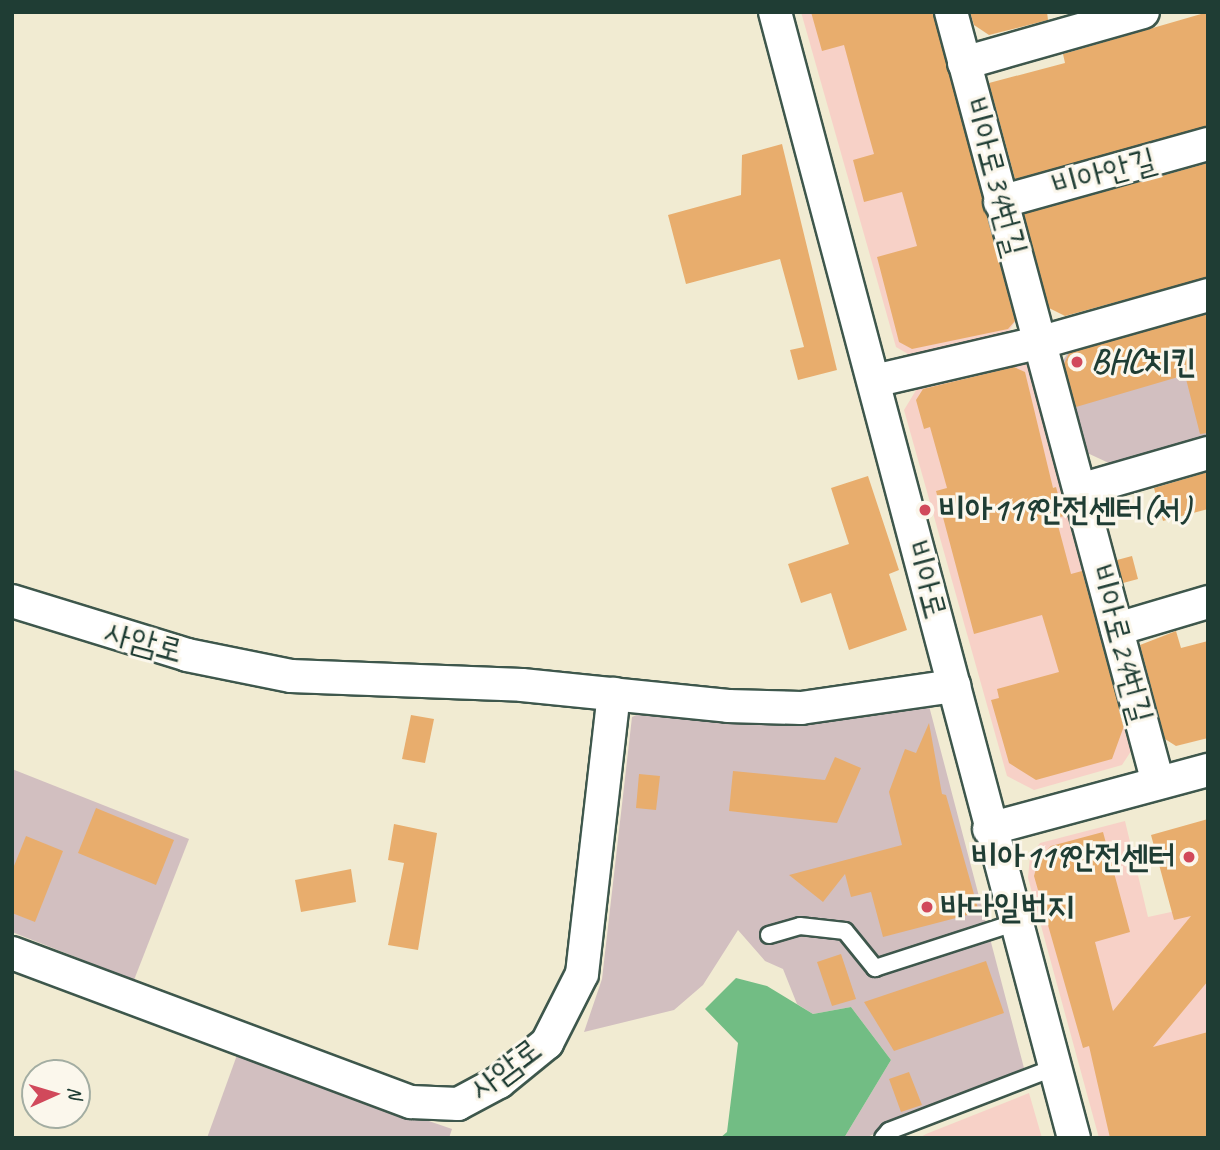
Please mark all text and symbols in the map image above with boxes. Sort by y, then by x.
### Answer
street label: 비아로34번길 [955,93,1035,261]
street label: 비아안길 [1048,140,1160,206]
place label: BHC치킨 [1091,342,1196,382]
marker: BHC치킨 [1069,354,1085,370]
place label: 비아119안전센터(서) [939,490,1191,530]
marker: 비아119안전센터(서) [917,502,933,518]
street label: 비아로 [897,536,955,624]
street label: 비아로24번길 [1081,560,1161,728]
street label: 사암로 [100,613,188,671]
place label: 비아119안전센터 [972,837,1175,877]
marker: 비아119안전센터 [1181,849,1197,865]
place label: 바다일번지 [941,887,1074,927]
marker: 바다일번지 [919,899,935,915]
street label: 사암로 [462,1029,550,1109]
north arrow [21,1059,91,1129]
text: N [63,1086,87,1099]

